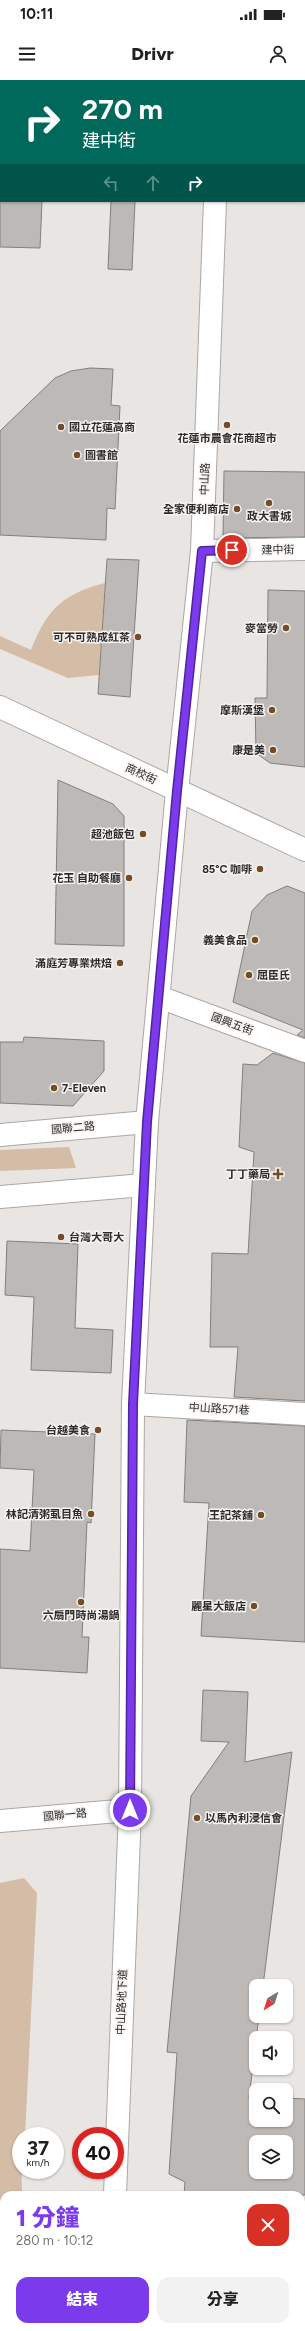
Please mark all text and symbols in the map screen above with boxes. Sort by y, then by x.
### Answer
text: 10:11 [20,5,53,23]
icon: menu [16,43,38,65]
text: Drivr [131,43,174,65]
icon: person [267,43,289,65]
text: 270 m [82,92,163,126]
icon: right [16,96,68,148]
text: 建中街 [82,130,136,152]
icon: left [100,172,122,194]
icon: ahead [142,172,164,194]
icon: right [184,172,206,194]
marker: 花蓮市農會花商超市 [222,420,232,430]
place label: 國立花蓮高商 [69,421,135,434]
marker: 國立花蓮高商 [56,422,66,432]
place label: 花蓮市農會花商超市 [178,432,277,445]
place label: 圖書館 [85,449,118,462]
marker: 圖書館 [72,450,82,460]
street label: 中山路 [198,462,212,496]
marker: 政大書城 [264,498,274,508]
place label: 全家便利商店 [163,503,229,516]
marker: 全家便利商店 [232,504,242,514]
place label: 政大書城 [247,510,292,523]
pin [215,533,249,567]
icon: arrive [221,539,243,561]
street label: 建中街 [261,543,295,557]
place label: 麥當勞 [245,622,278,635]
marker: 麥當勞 [281,623,291,633]
place label: 可不可熟成紅茶 [53,631,130,644]
marker: 可不可熟成紅茶 [133,632,143,642]
place label: 摩斯漢堡 [220,704,264,717]
marker: 摩斯漢堡 [267,705,277,715]
place label: 康是美 [232,744,265,757]
marker: 康是美 [268,745,278,755]
street label: 商校街 [123,761,159,787]
place label: 超池飯包 [91,828,135,841]
marker: 超池飯包 [138,829,148,839]
place label: 85°C 咖啡 [202,863,252,876]
marker: 85°C 咖啡 [255,864,265,874]
place label: 花玉 自助餐廳 [52,872,121,885]
marker: 花玉 自助餐廳 [124,873,134,883]
place label: 義美食品 [203,934,247,947]
marker: 義美食品 [250,935,260,945]
place label: 滿庭芳專業烘焙 [35,957,112,970]
marker: 滿庭芳專業烘焙 [115,958,125,968]
place label: 屈臣氏 [257,969,290,982]
marker: 屈臣氏 [244,970,254,980]
street label: 國興五街 [209,1010,255,1038]
place label: 7-Eleven [62,1082,106,1095]
marker: 7-Eleven [49,1083,59,1093]
street label: 國聯二路 [51,1120,95,1136]
place label: 丁丁藥局 [226,1168,270,1181]
marker: 丁丁藥局 [273,1169,283,1179]
place label: 台灣大哥大 [69,1231,124,1244]
marker: 台灣大哥大 [56,1232,66,1242]
street label: 中山路571巷 [188,1401,250,1417]
place label: 台越美食 [46,1424,90,1437]
marker: 台越美食 [93,1425,103,1435]
place label: 林記清粥虱目魚 [6,1508,83,1521]
marker: 林記清粥虱目魚 [86,1509,96,1519]
place label: 王記茶舖 [209,1509,253,1522]
marker: 王記茶舖 [256,1510,266,1520]
marker: 六扇門時尚湯鍋 [76,1597,86,1607]
place label: 麗星大飯店 [191,1600,246,1613]
marker: 麗星大飯店 [249,1601,259,1611]
place label: 六扇門時尚湯鍋 [43,1609,120,1622]
position arrow [109,1789,151,1831]
street label: 國聯一路 [43,1807,87,1823]
place label: 以馬內利浸信會 [205,1812,282,1825]
marker: 以馬內利浸信會 [192,1813,202,1823]
street label: 中山路地下道 [114,1969,130,2035]
north arrow [249,1979,293,2023]
map controls [249,1979,293,2179]
button: sound [249,2031,293,2075]
button: search [249,2083,293,2127]
speed limit sign: 40 [72,2127,124,2179]
button: layers [249,2135,293,2179]
text: 37 [27,2136,49,2160]
text: km/h [27,2156,49,2169]
text: 1 分鐘 [16,2203,80,2232]
button: close [247,2204,289,2246]
text: 280 m · 10:12 [16,2233,93,2248]
button: 結束 [16,2277,149,2323]
button: 分享 [157,2277,289,2323]

